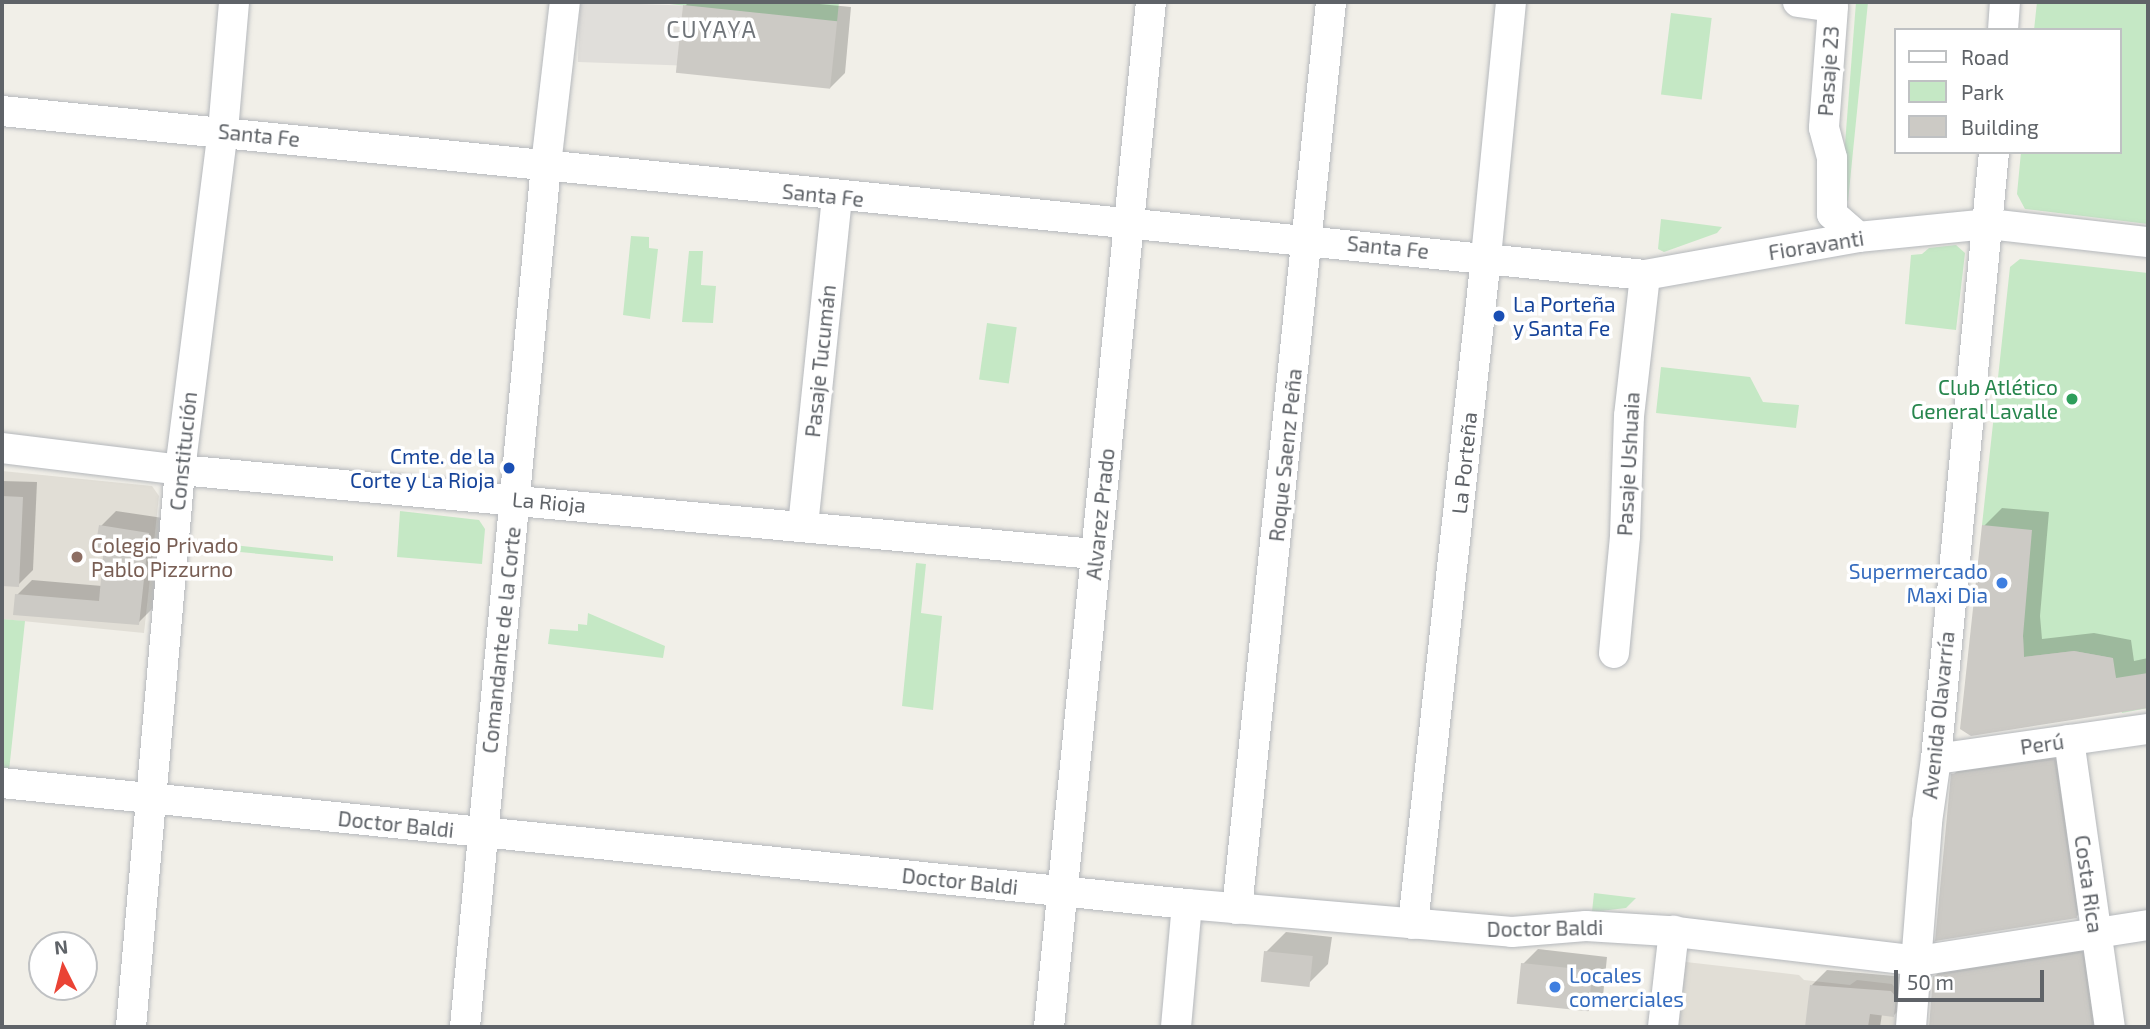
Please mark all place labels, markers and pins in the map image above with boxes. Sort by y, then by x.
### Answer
place label: La Porteña y Santa Fe [1513,291,1616,341]
marker: La Porteña y Santa Fe [1491,308,1507,324]
place label: Club Atlético General Lavalle [1911,374,2058,424]
marker: Club Atlético General Lavalle [2064,391,2080,407]
place label: Cmte. de la Corte y La Rioja [349,443,495,493]
marker: Cmte. de la Corte y La Rioja [501,460,517,476]
place label: Colegio Privado Pablo Pizzurno [91,532,238,582]
marker: Colegio Privado Pablo Pizzurno [69,549,85,565]
place label: Supermercado Maxi Dia [1849,558,1988,608]
marker: Supermercado Maxi Dia [1994,575,2010,591]
place label: Locales comerciales [1569,962,1684,1012]
marker: Locales comerciales [1547,979,1563,995]

